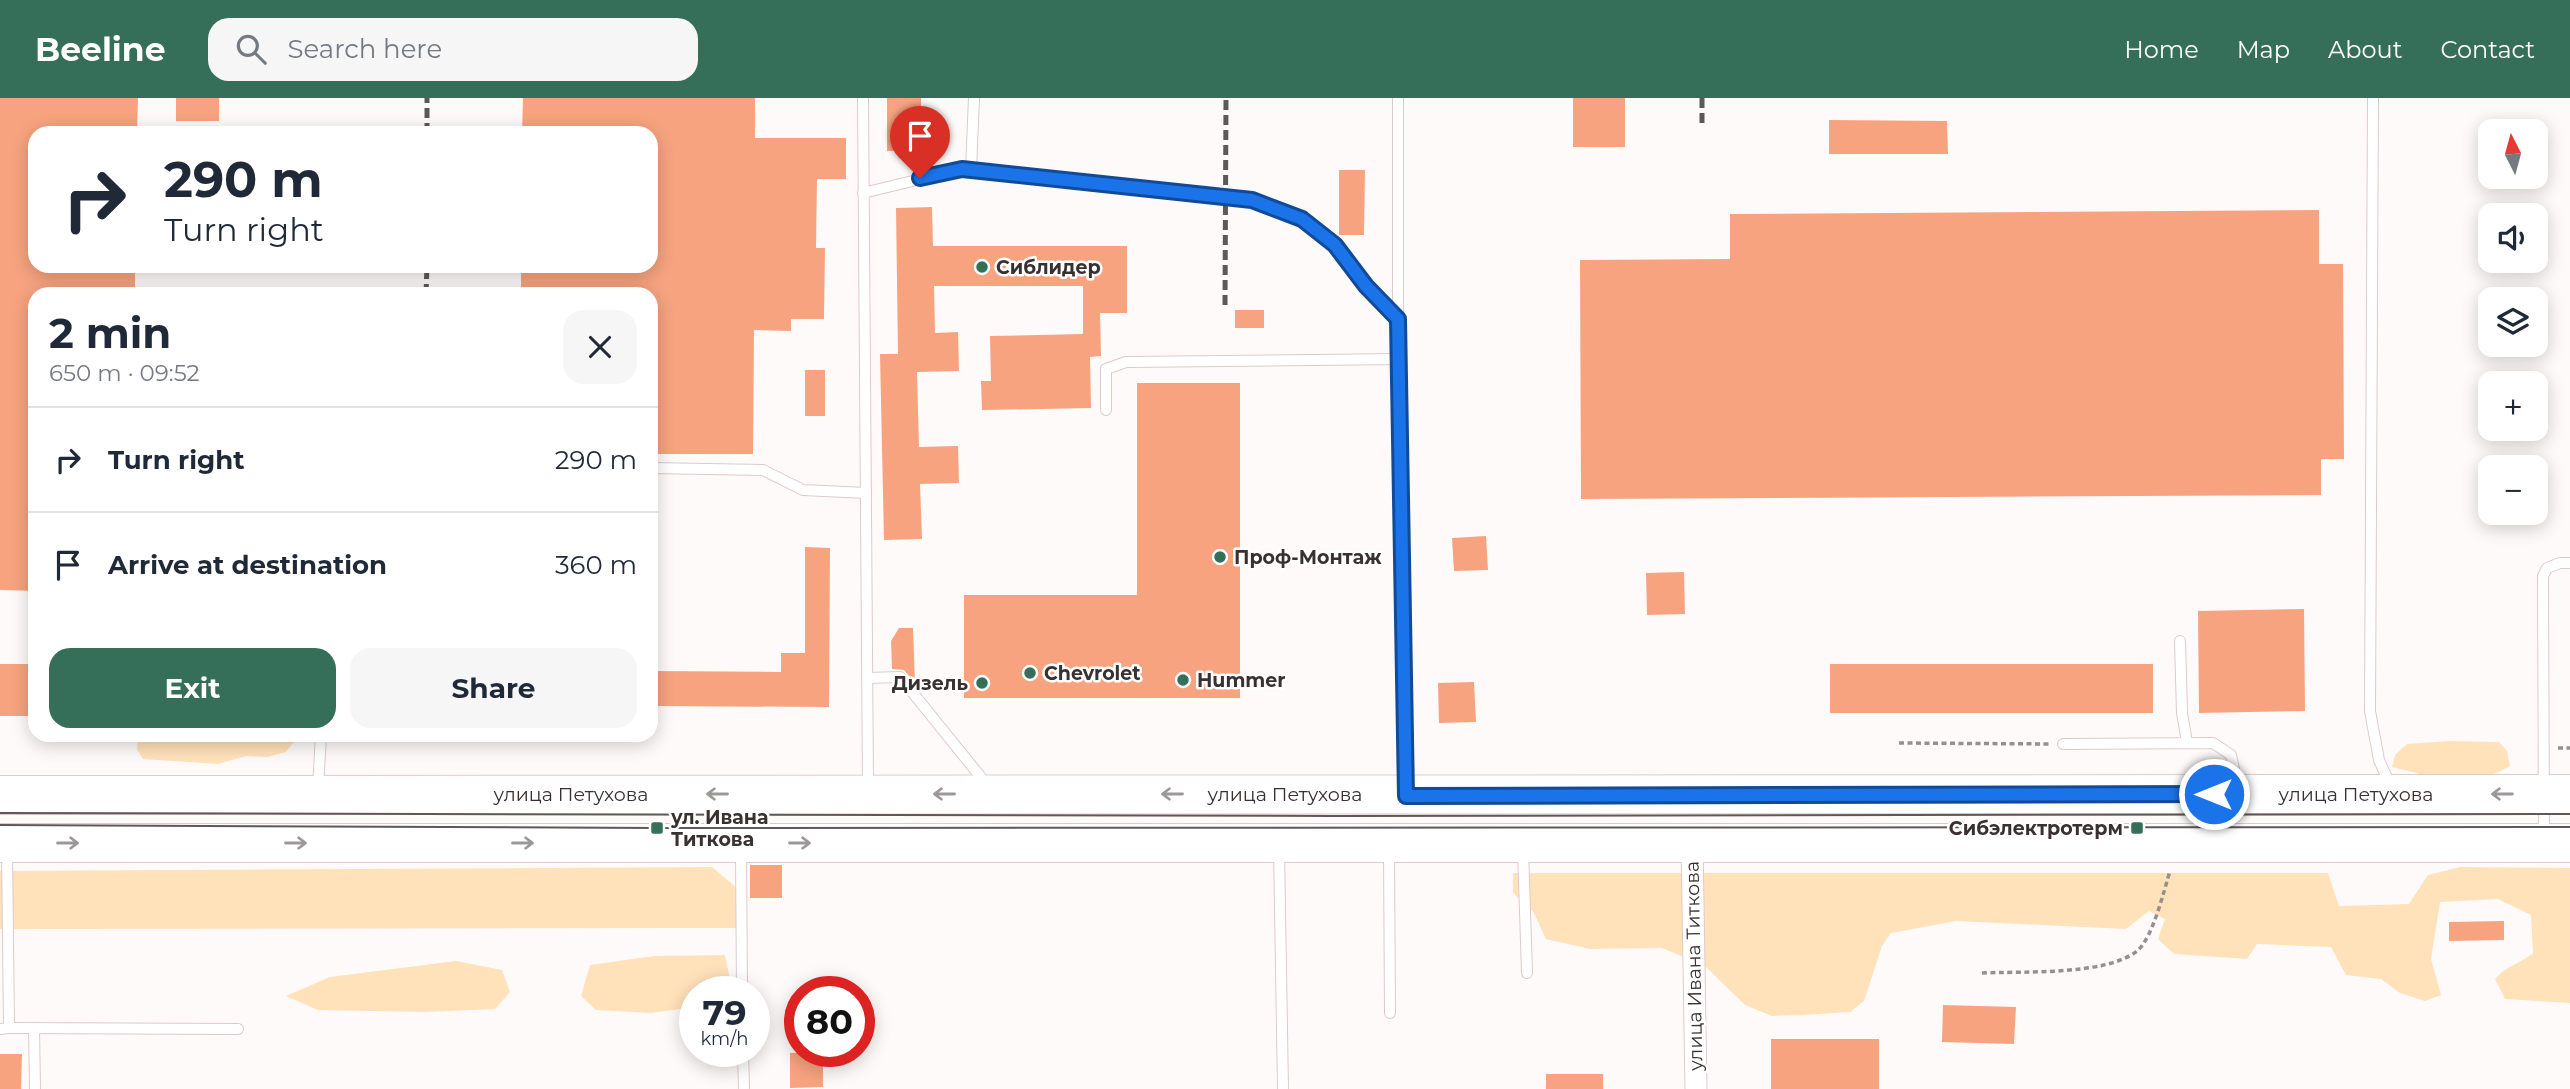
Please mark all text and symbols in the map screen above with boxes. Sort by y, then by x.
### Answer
search box [208,18,698,81]
text: Beeline [35,29,166,69]
icon: search [232,30,270,68]
text: Search here [288,33,442,65]
text: Home [2124,35,2199,64]
text: Map [2237,35,2290,64]
text: About [2328,35,2402,64]
text: Contact [2440,35,2535,64]
pin [890,106,950,178]
icon: arrive [901,117,939,155]
north arrow [2478,119,2548,189]
map controls [2478,119,2548,525]
text: 290 m [164,150,323,209]
icon: right [49,154,140,245]
button: sound [2478,203,2548,273]
text: Turn right [164,210,324,249]
place label: Сиблидер [996,256,1101,279]
marker: Сиблидер [974,259,990,275]
button: layers [2478,287,2548,357]
text: 2 min [49,307,171,359]
button: close [563,310,637,384]
text: 650 m · 09:52 [49,359,200,387]
button: + [2478,371,2548,441]
icon: right [49,441,87,479]
text: Turn right [108,444,244,476]
text: 290 m [555,444,637,476]
button: − [2478,455,2548,525]
icon: arrive [49,546,87,584]
place label: Проф-Монтаж [1234,546,1382,569]
text: Arrive at destination [108,549,387,581]
text: 360 m [555,549,637,581]
marker: Проф-Монтаж [1212,549,1228,565]
button: Exit [49,648,336,728]
button: Share [350,648,637,728]
place label: Chevrolet [1044,662,1141,685]
marker: Chevrolet [1022,665,1038,681]
place label: Hummer [1197,669,1286,692]
place label: Дизель [892,672,969,695]
marker: Hummer [1175,672,1191,688]
marker: Дизель [974,675,990,691]
position arrow [2177,757,2251,831]
street label: улица Петухова [493,783,648,806]
street label: улица Петухова [1207,783,1362,806]
street label: улица Петухова [2278,783,2433,806]
one-way arrow [706,787,729,801]
one-way arrow [933,787,956,801]
one-way arrow [1161,787,1184,801]
one-way arrow [2491,787,2514,801]
place label: ул. Ивана Титкова [670,806,769,851]
place label: Сибэлектротерм [1949,817,2123,840]
marker: ул. Ивана Титкова [649,820,665,836]
marker: Сибэлектротерм [2129,820,2145,836]
one-way arrow [56,836,79,850]
one-way arrow [284,836,307,850]
one-way arrow [511,836,534,850]
one-way arrow [788,836,811,850]
street label: улица Ивана Титкова [1681,861,1707,1072]
speed limit sign: 80 [784,976,875,1067]
text: 79 [702,991,746,1034]
text: km/h [700,1028,749,1050]

